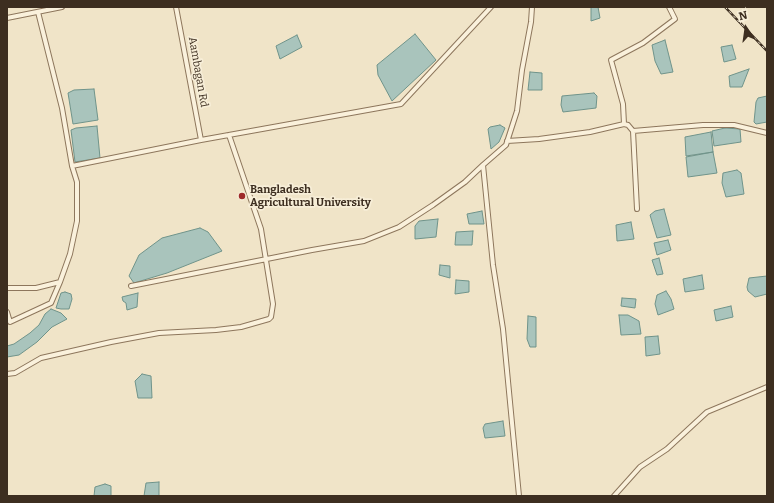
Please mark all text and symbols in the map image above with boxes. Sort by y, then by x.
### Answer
north arrow [726,8,766,48]
text: N [738,9,749,23]
street label: Aambagan Rd [185,36,211,108]
place label: Bangladesh Agricultural University [250,183,371,209]
marker: Bangladesh Agricultural University [237,191,247,201]

